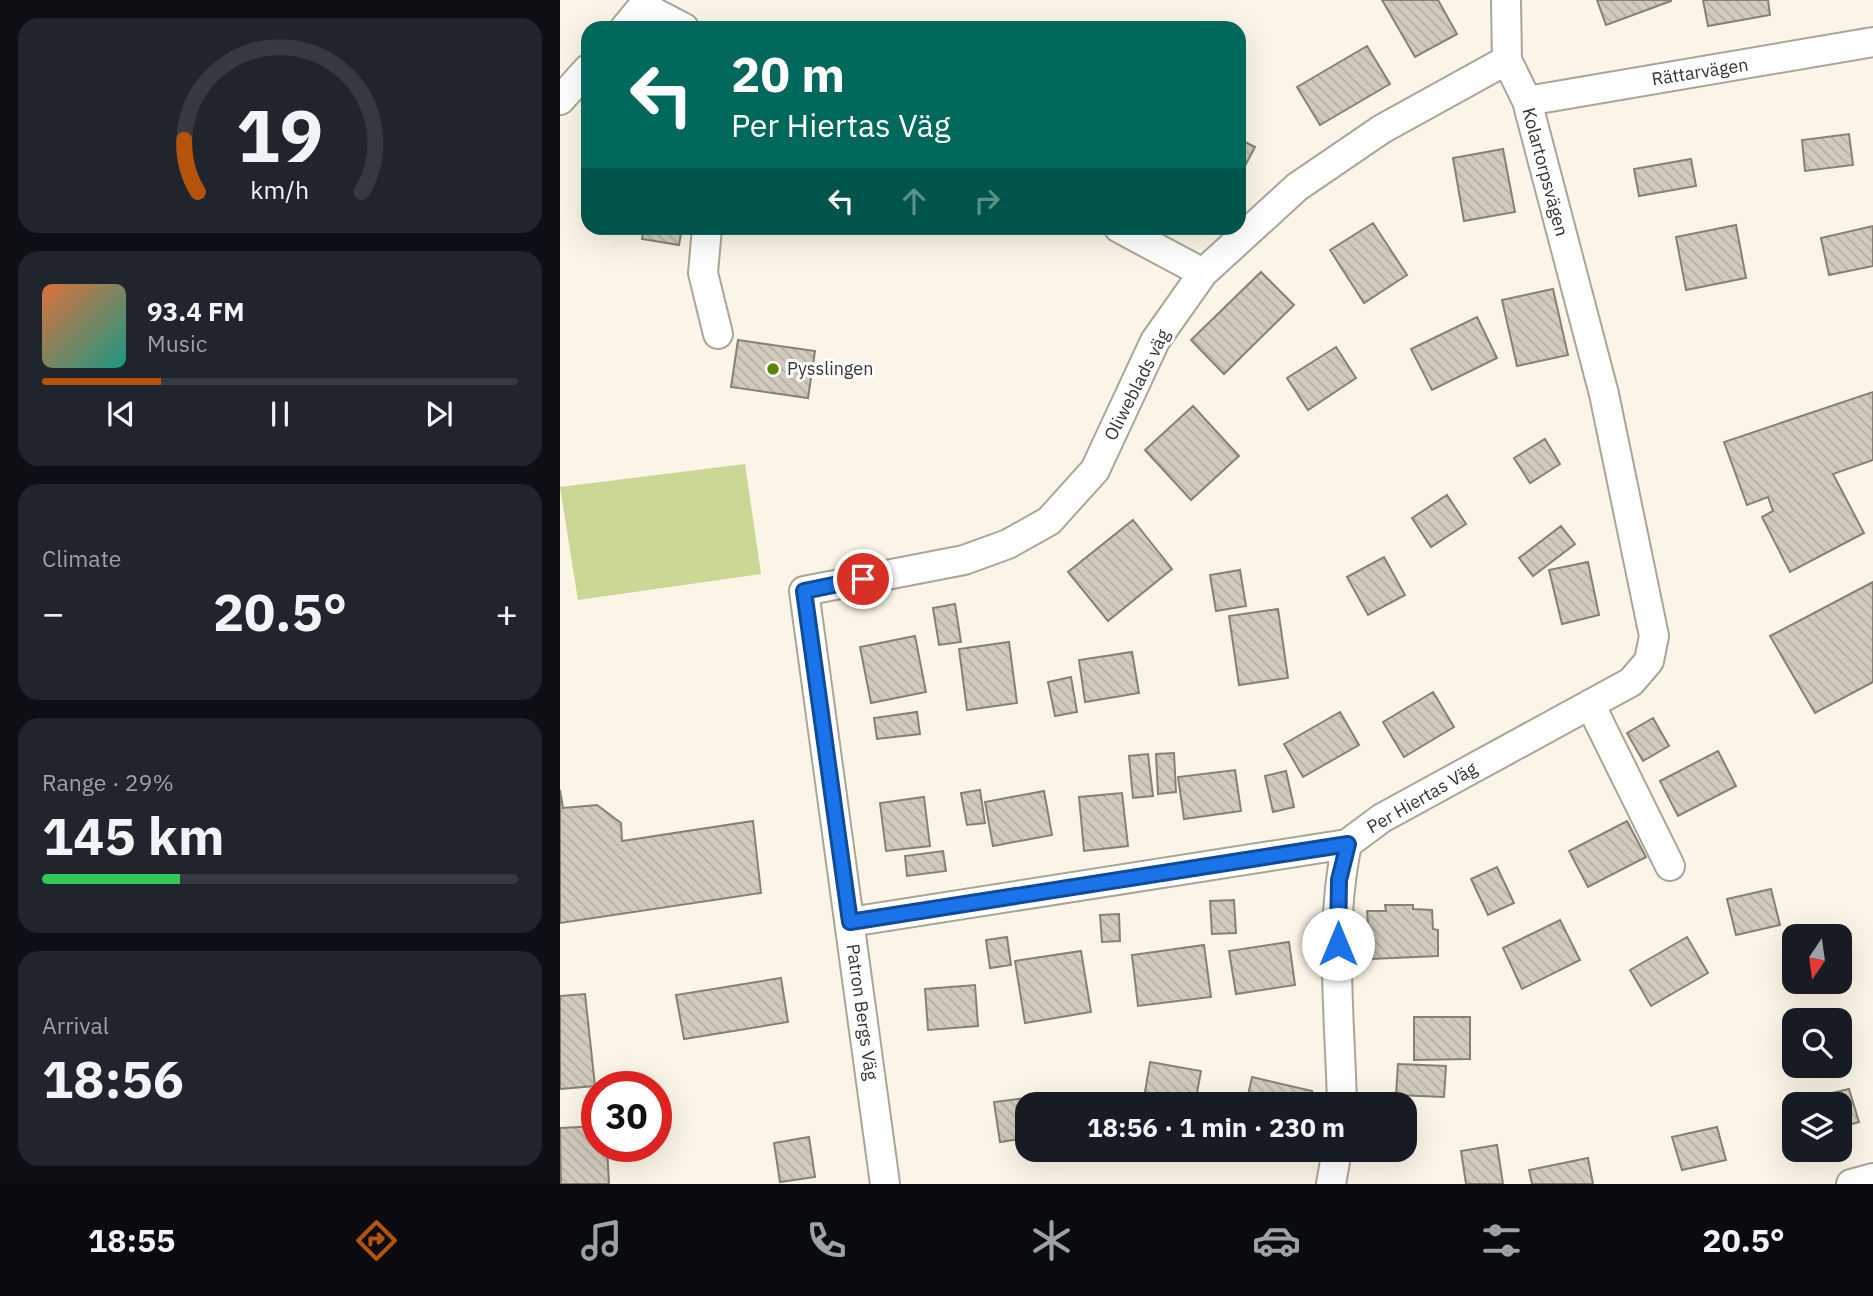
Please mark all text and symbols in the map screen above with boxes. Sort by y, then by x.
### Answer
text: 20 m [731,42,845,105]
icon: left [616,49,707,140]
street label: Rättarvägen [1650,53,1750,91]
text: 19 [236,87,324,182]
text: Per Hiertas Väg [731,104,951,146]
street label: Kolartorpsvägen [1517,105,1574,239]
text: km/h [251,172,309,205]
icon: left [822,182,860,220]
icon: ahead [895,182,933,220]
icon: right [968,182,1006,220]
text: 93.4 FM [147,294,245,328]
street label: Oliweblads väg [1099,325,1175,444]
text: Music [147,328,207,358]
place label: Pysslingen [787,357,873,380]
marker: Pysslingen [765,361,781,377]
icon: previous [102,395,140,433]
icon: pause [261,395,299,433]
icon: next [420,395,458,433]
text: Climate [42,543,121,573]
pin [833,549,893,609]
icon: arrive [844,560,882,598]
text: 20.5° [213,578,347,645]
text: − [42,588,65,637]
text: + [495,588,518,637]
street label: Per Hiertas Väg [1362,756,1481,838]
text: Range · 29% [42,767,174,797]
text: 145 km [42,802,224,869]
position arrow [1301,907,1375,981]
north arrow [1782,924,1852,994]
map controls [1782,924,1852,1162]
street label: Patron Bergs Väg [842,942,884,1082]
button: search [1782,1008,1852,1078]
text: Arrival [42,1010,109,1040]
text: 18:56 [42,1045,184,1112]
speed limit sign: 30 [581,1071,672,1162]
button: layers [1782,1092,1852,1162]
text: 18:56 · 1 min · 230 m [1087,1110,1345,1144]
icon: directions [352,1216,401,1265]
icon: music [577,1216,626,1265]
icon: phone [802,1216,851,1265]
icon: climate [1027,1216,1076,1265]
icon: car [1252,1216,1301,1265]
icon: filters [1477,1216,1526,1265]
text: 18:55 [88,1219,175,1261]
text: 20.5° [1702,1219,1785,1261]

